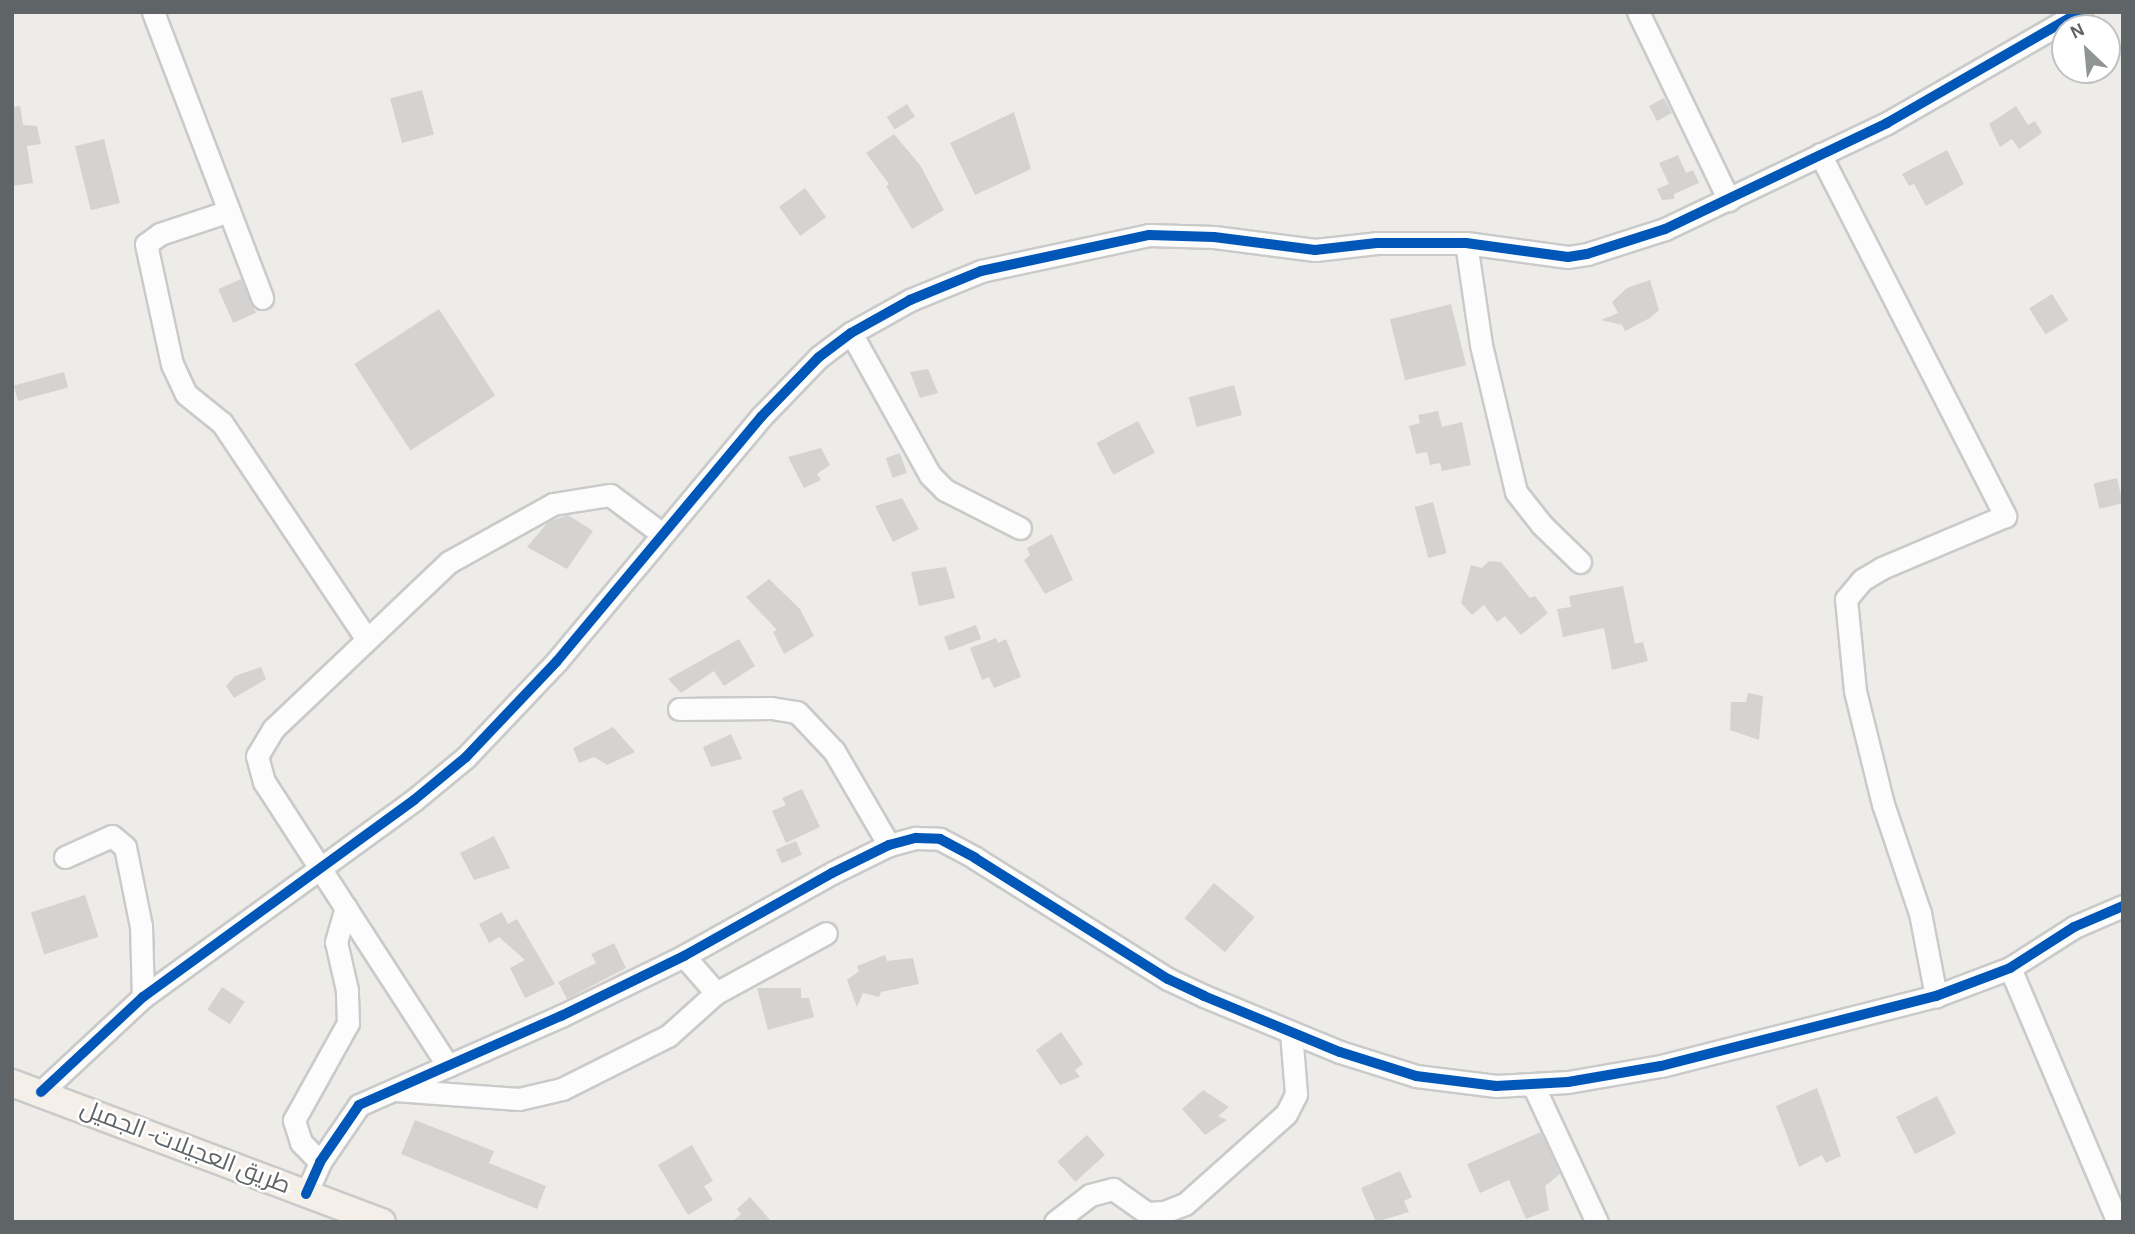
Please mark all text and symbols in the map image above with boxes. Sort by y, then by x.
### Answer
north arrow [2051,14,2121,84]
text: N [2067,20,2088,43]
street label: طريق العجيلات- الجميل [76,1095,294,1201]

